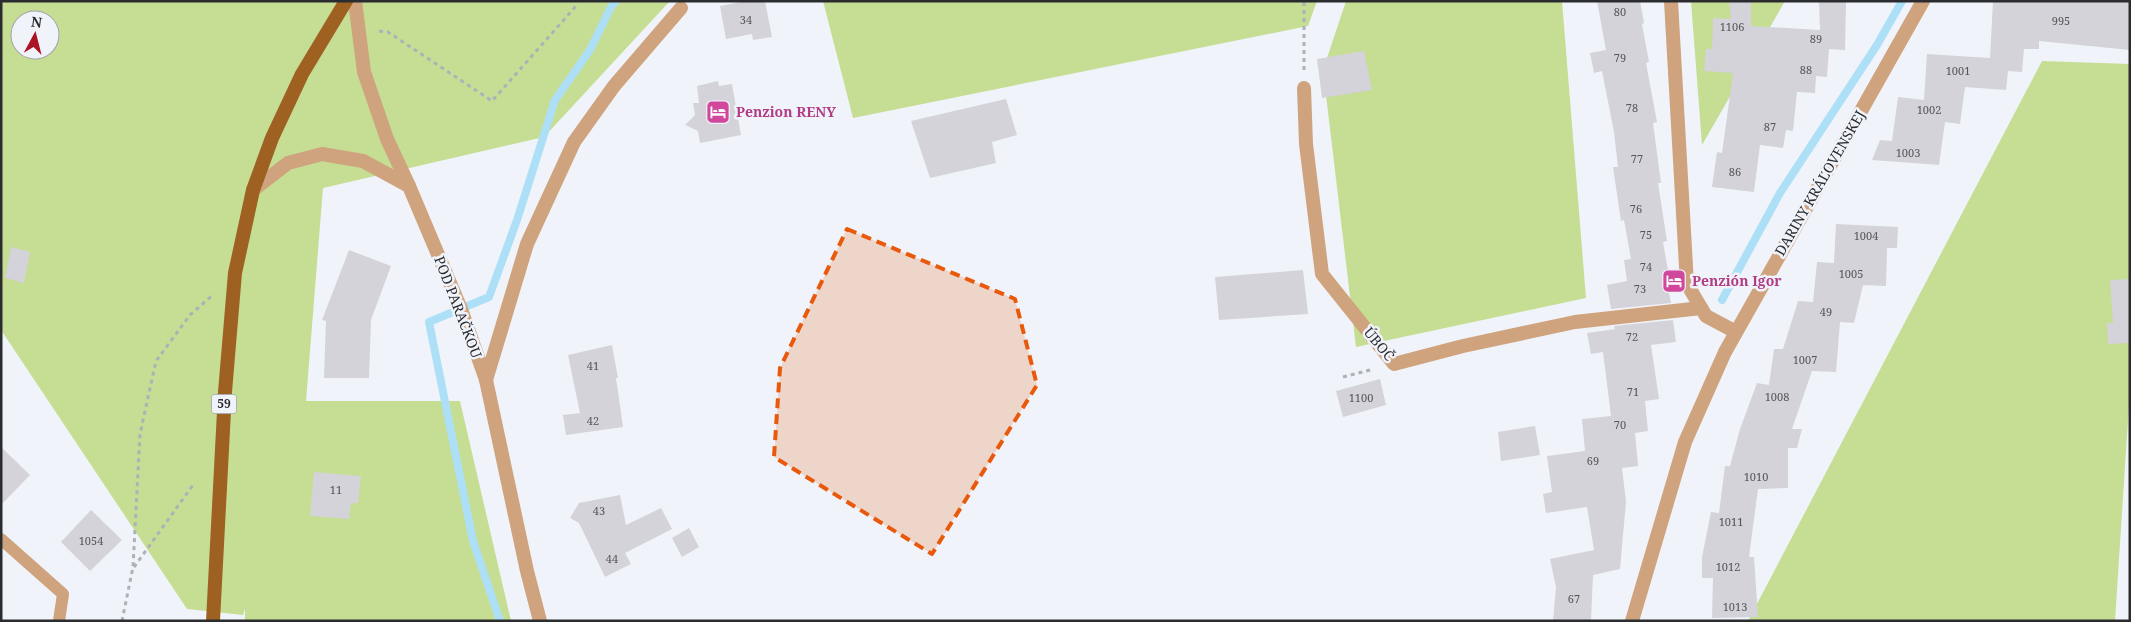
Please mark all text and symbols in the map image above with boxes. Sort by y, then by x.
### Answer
house number: 80 [1614,4,1626,19]
north arrow [10,10,60,60]
text: N [30,11,43,32]
house number: 34 [740,12,752,27]
house number: 995 [2052,13,2070,28]
house number: 1106 [1720,19,1744,34]
house number: 89 [1810,31,1822,46]
house number: 79 [1614,50,1626,65]
house number: 88 [1800,62,1812,77]
house number: 1001 [1946,63,1970,78]
hotel icon: Penzion RENY [705,99,731,125]
house number: 78 [1626,100,1638,115]
place label: Penzion RENY [736,102,836,121]
house number: 1002 [1917,102,1941,117]
street label: DARINY KRÁĽOVENSKEJ [1770,107,1869,259]
house number: 87 [1764,119,1776,134]
house number: 1003 [1896,145,1920,160]
house number: 77 [1631,151,1643,166]
house number: 86 [1729,164,1741,179]
house number: 76 [1630,201,1642,216]
house number: 75 [1640,227,1652,242]
house number: 1004 [1854,228,1878,243]
street label: POD PARAČKOU [430,253,487,360]
house number: 74 [1640,259,1652,274]
house number: 1005 [1839,266,1863,281]
hotel icon: Penzión Igor [1661,268,1687,294]
place label: Penzión Igor [1692,271,1782,290]
house number: 73 [1634,281,1646,296]
house number: 49 [1820,304,1832,319]
street label: ÚBOČ [1360,323,1399,365]
house number: 72 [1626,329,1638,344]
house number: 1007 [1793,352,1817,367]
house number: 41 [587,358,599,373]
house number: 71 [1627,384,1639,399]
house number: 1008 [1765,389,1789,404]
house number: 1100 [1349,390,1373,405]
road number: 59 [212,394,236,414]
house number: 42 [587,413,599,428]
house number: 70 [1614,417,1626,432]
house number: 69 [1587,453,1599,468]
house number: 1010 [1744,469,1768,484]
house number: 11 [330,482,342,497]
house number: 43 [593,503,605,518]
house number: 1011 [1719,514,1743,529]
house number: 1054 [79,533,103,548]
house number: 44 [606,551,618,566]
house number: 1012 [1716,559,1740,574]
house number: 67 [1568,591,1580,606]
house number: 1013 [1723,599,1747,614]

